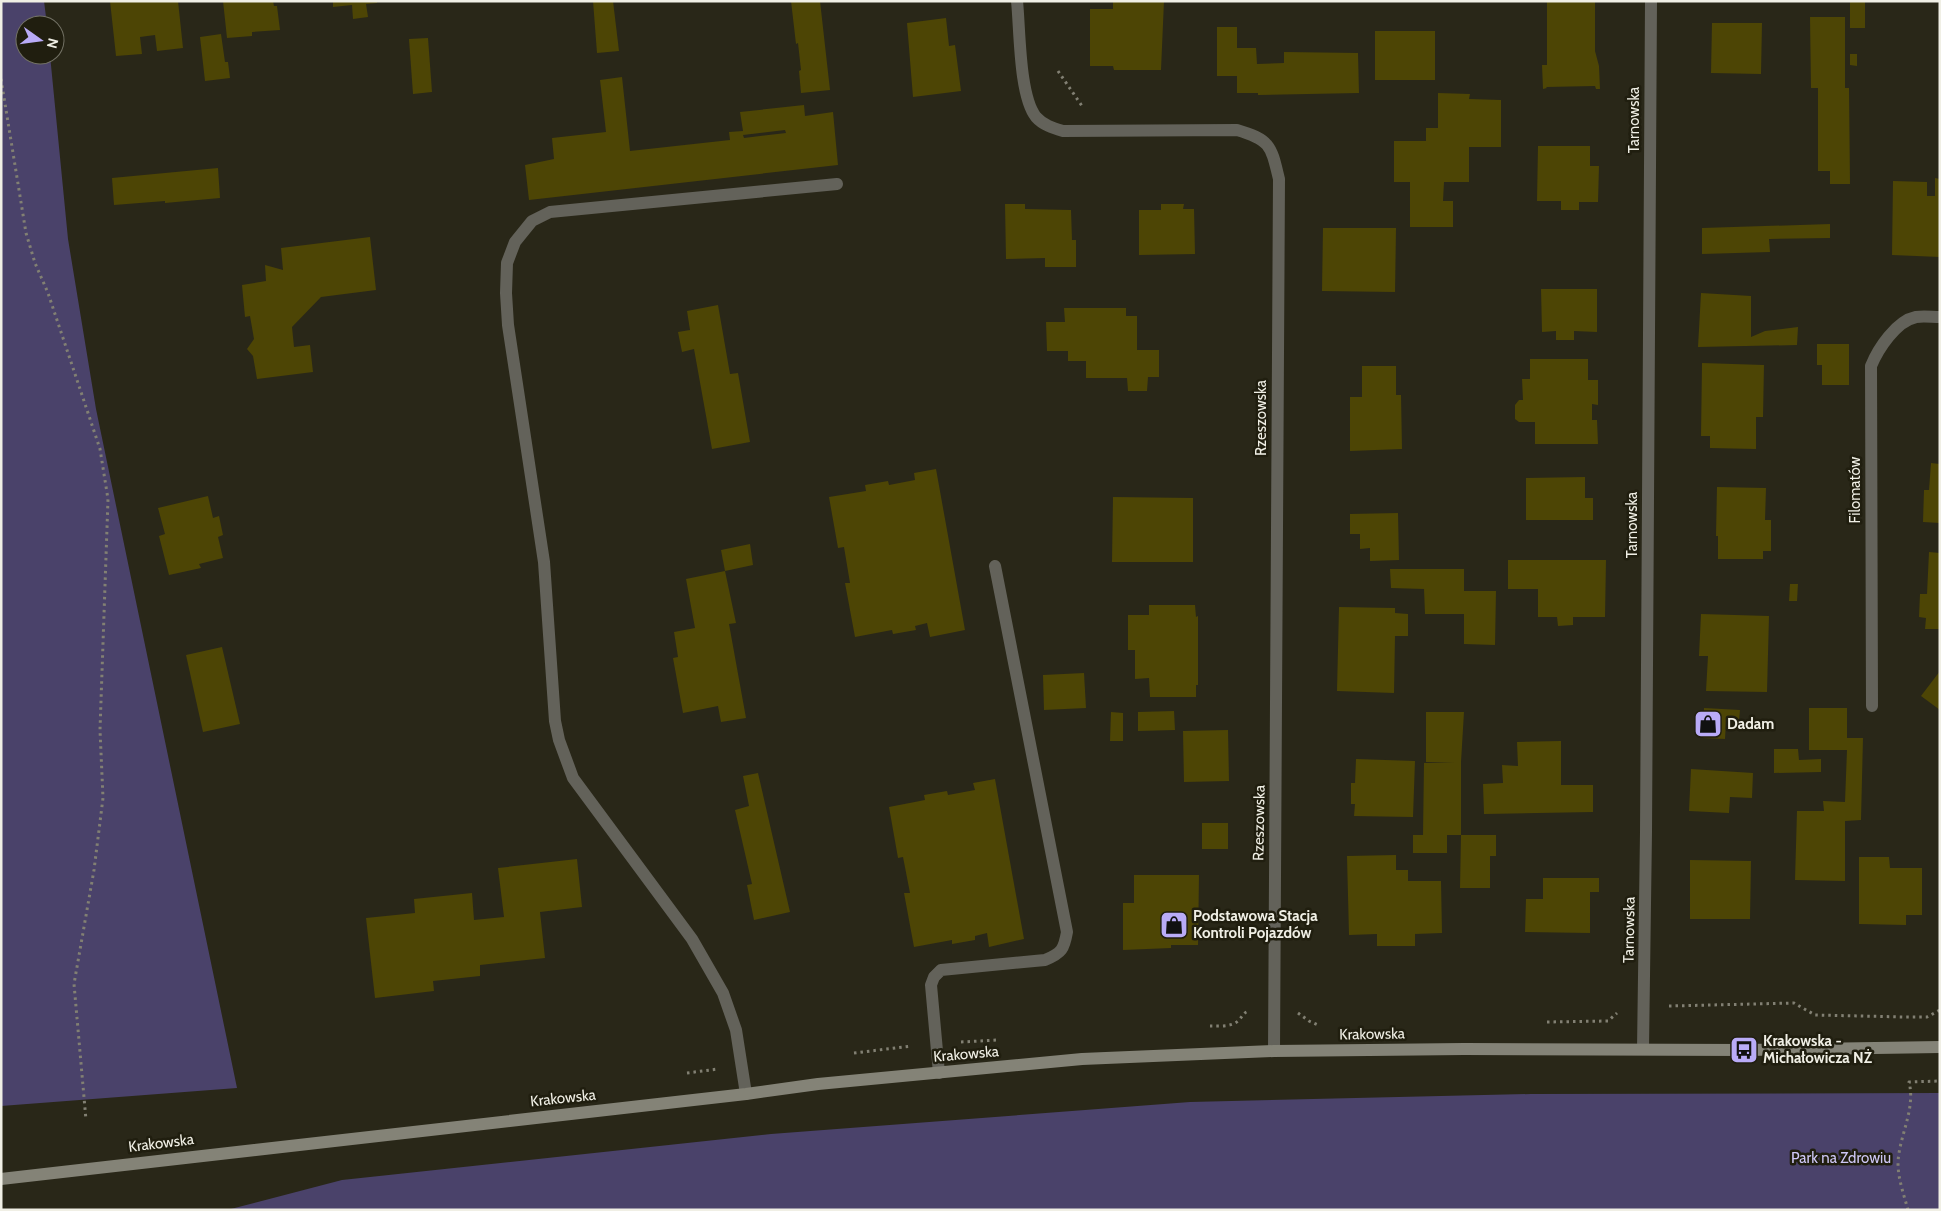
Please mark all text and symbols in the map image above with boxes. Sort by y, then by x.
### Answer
north arrow [15,15,65,65]
text: N [43,36,63,50]
street label: Tarnowska [1625,86,1643,153]
street label: Rzeszowska [1252,379,1270,456]
street label: Filomatów [1846,456,1864,523]
street label: Tarnowska [1623,491,1641,558]
shop icon: Dadam [1693,709,1723,739]
place label: Dadam [1727,715,1774,733]
street label: Rzeszowska [1249,784,1269,861]
street label: Tarnowska [1619,896,1639,963]
place label: Podstawowa Stacja Kontroli Pojazdów [1193,907,1318,942]
shop icon: Podstawowa Stacja Kontroli Pojazdów [1159,910,1189,940]
street label: Krakowska [1339,1024,1406,1044]
place label: Krakowska - Michałowicza NŻ [1763,1032,1873,1067]
bus stop icon: Krakowska - Michałowicza NŻ [1729,1035,1759,1065]
street label: Krakowska [932,1042,1000,1066]
street label: Krakowska [529,1086,597,1110]
street label: Krakowska [127,1130,196,1156]
park label: Park na Zdrowiu [1791,1149,1891,1167]

